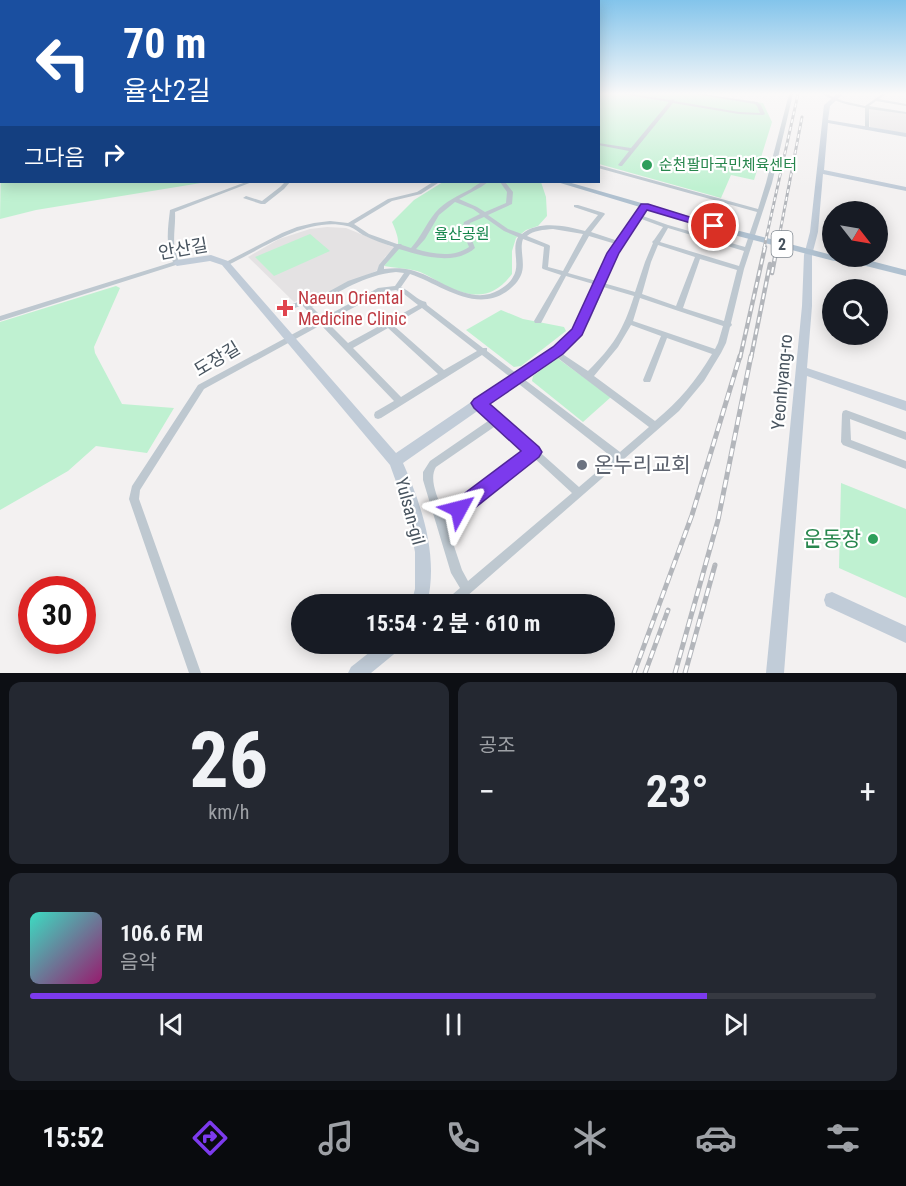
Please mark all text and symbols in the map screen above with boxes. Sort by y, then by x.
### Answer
text: 70 m [123,19,206,68]
icon: left [24,24,102,102]
text: 율산2길 [123,75,211,107]
icon: right [97,138,130,171]
text: 그다음 [24,145,85,170]
place label: 순천팔마국민체육센터 [659,156,797,174]
marker: 순천팔마국민체육센터 [640,158,654,172]
pin [688,200,739,251]
north arrow [822,201,888,267]
map controls [822,201,888,345]
icon: arrive [697,209,730,242]
park label: 율산공원 [434,225,490,243]
road number: 2 [772,231,792,257]
street label: 안산길 [157,234,209,263]
button: search [822,279,888,345]
place label: Naeun Oriental Medicine Clinic [298,287,406,329]
marker: Naeun Oriental Medicine Clinic [276,299,294,317]
street label: Yeonhyang-ro [767,333,796,431]
street label: 도장길 [190,337,243,380]
place label: 온누리교회 [594,453,691,477]
marker: 온누리교회 [575,458,589,472]
street label: Yulsan-gil [391,475,430,547]
position arrow [427,477,491,541]
place label: 운동장 [803,527,861,551]
marker: 운동장 [866,532,880,546]
speed limit sign: 30 [18,576,96,654]
text: 15:54 · 2 분 · 610 m [366,611,540,636]
text: 26 [189,715,268,806]
text: 공조 [479,733,515,757]
text: 23° [646,765,709,818]
text: − [479,772,495,811]
text: + [860,772,876,811]
text: km/h [208,800,249,824]
text: 106.6 FM [120,921,203,946]
text: 음악 [120,950,157,974]
icon: previous [155,1008,188,1041]
icon: pause [437,1008,470,1041]
icon: next [719,1008,752,1041]
icon: directions [189,1117,231,1159]
icon: music [315,1117,357,1159]
icon: phone [442,1117,484,1159]
icon: climate [569,1117,611,1159]
icon: car [695,1117,737,1159]
icon: filters [822,1117,864,1159]
text: 15:52 [42,1122,104,1154]

